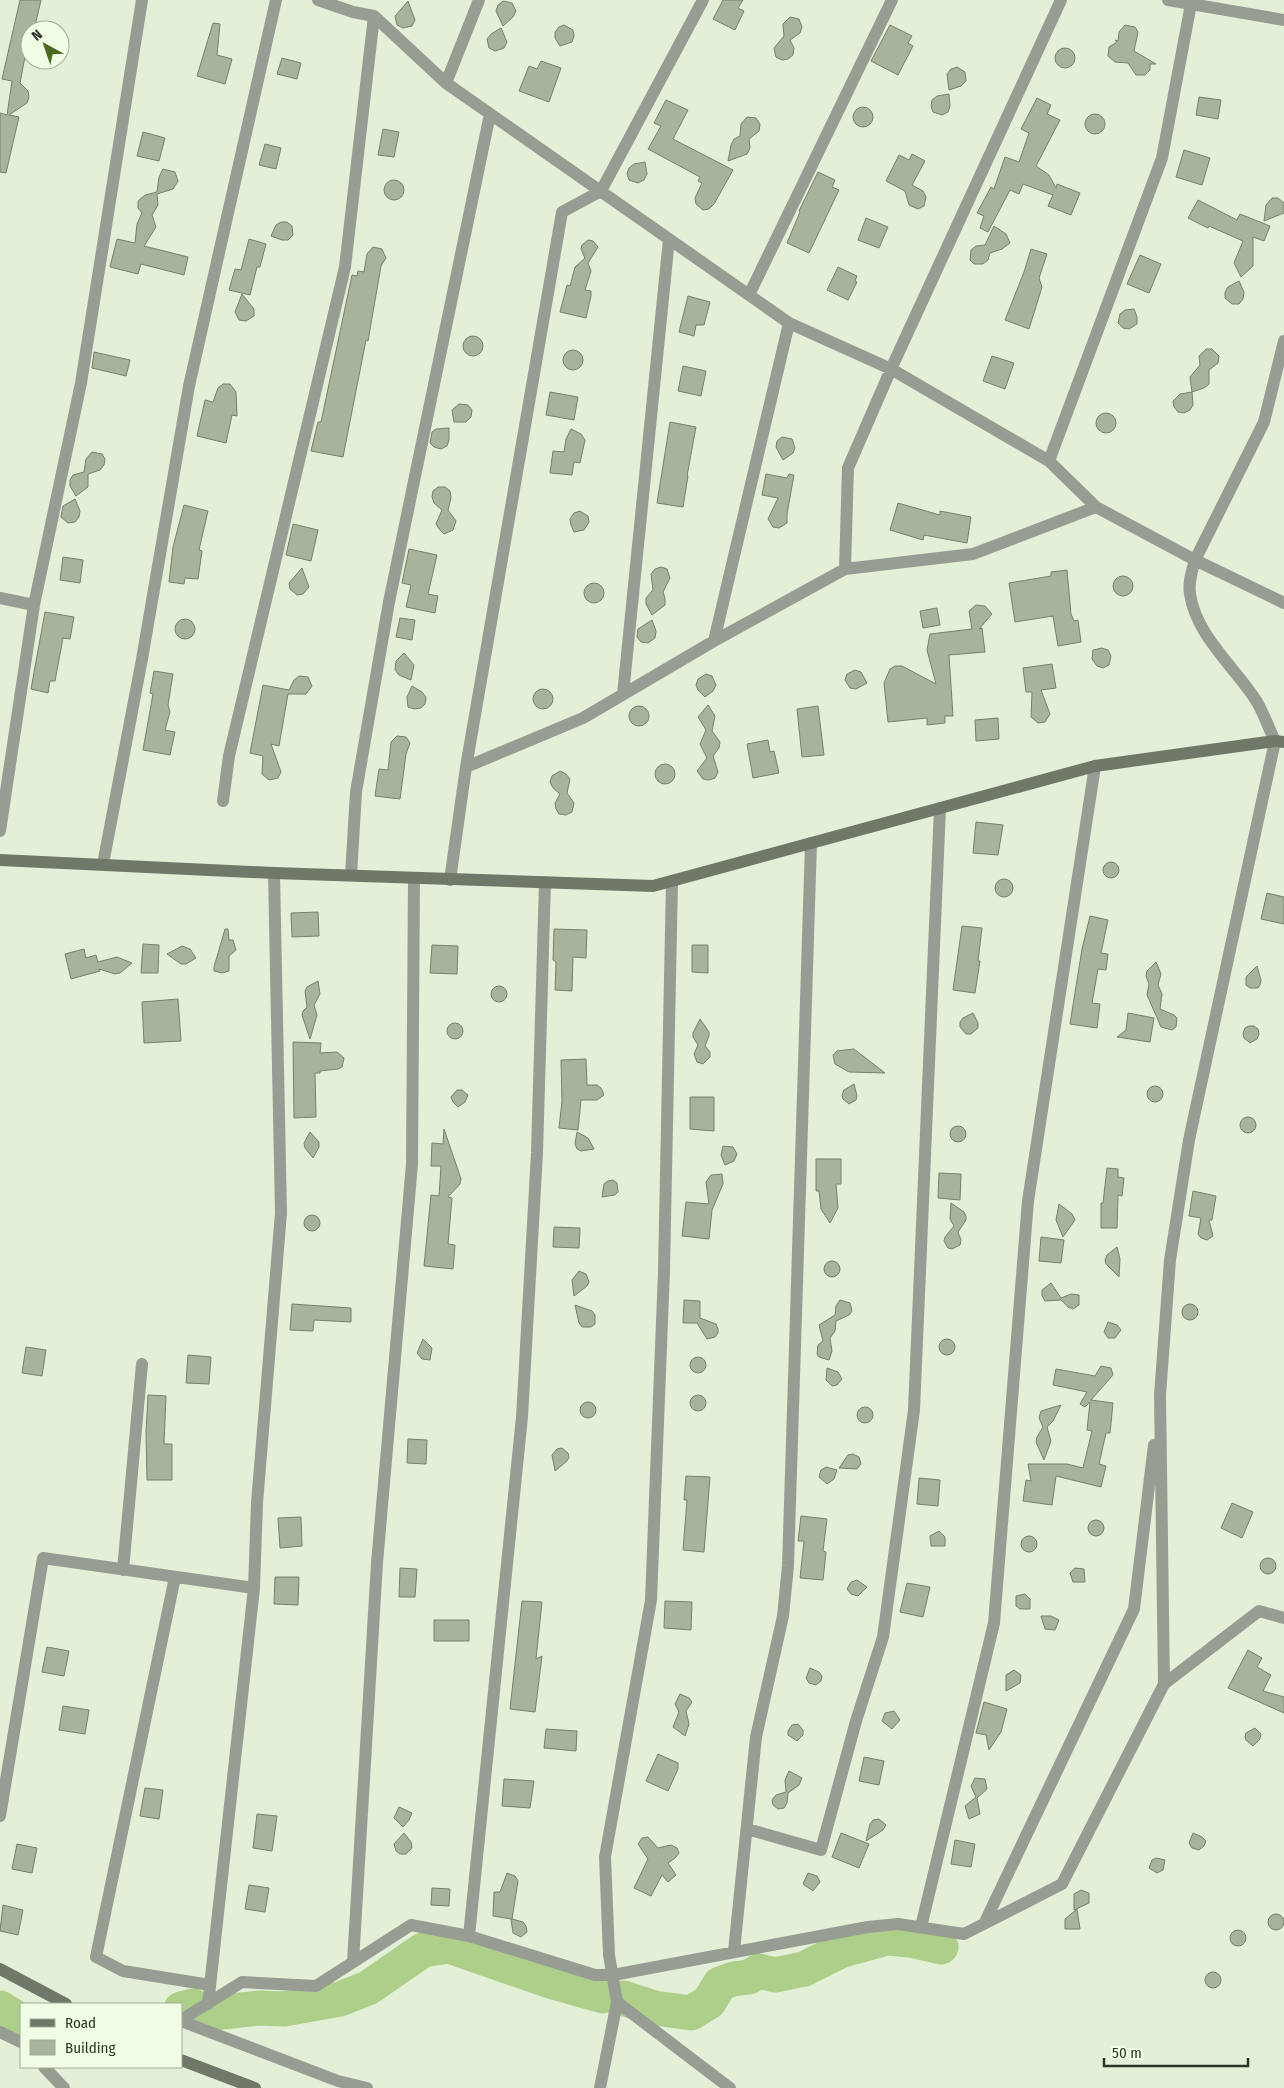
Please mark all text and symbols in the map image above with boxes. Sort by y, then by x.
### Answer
north arrow [20,20,70,70]
text: N [28,26,46,45]
legend [20,2003,182,2068]
text: Road [65,2014,96,2032]
scale bar [1104,2036,1248,2068]
text: Building [65,2039,116,2057]
text: 50 m [1112,2044,1142,2062]

